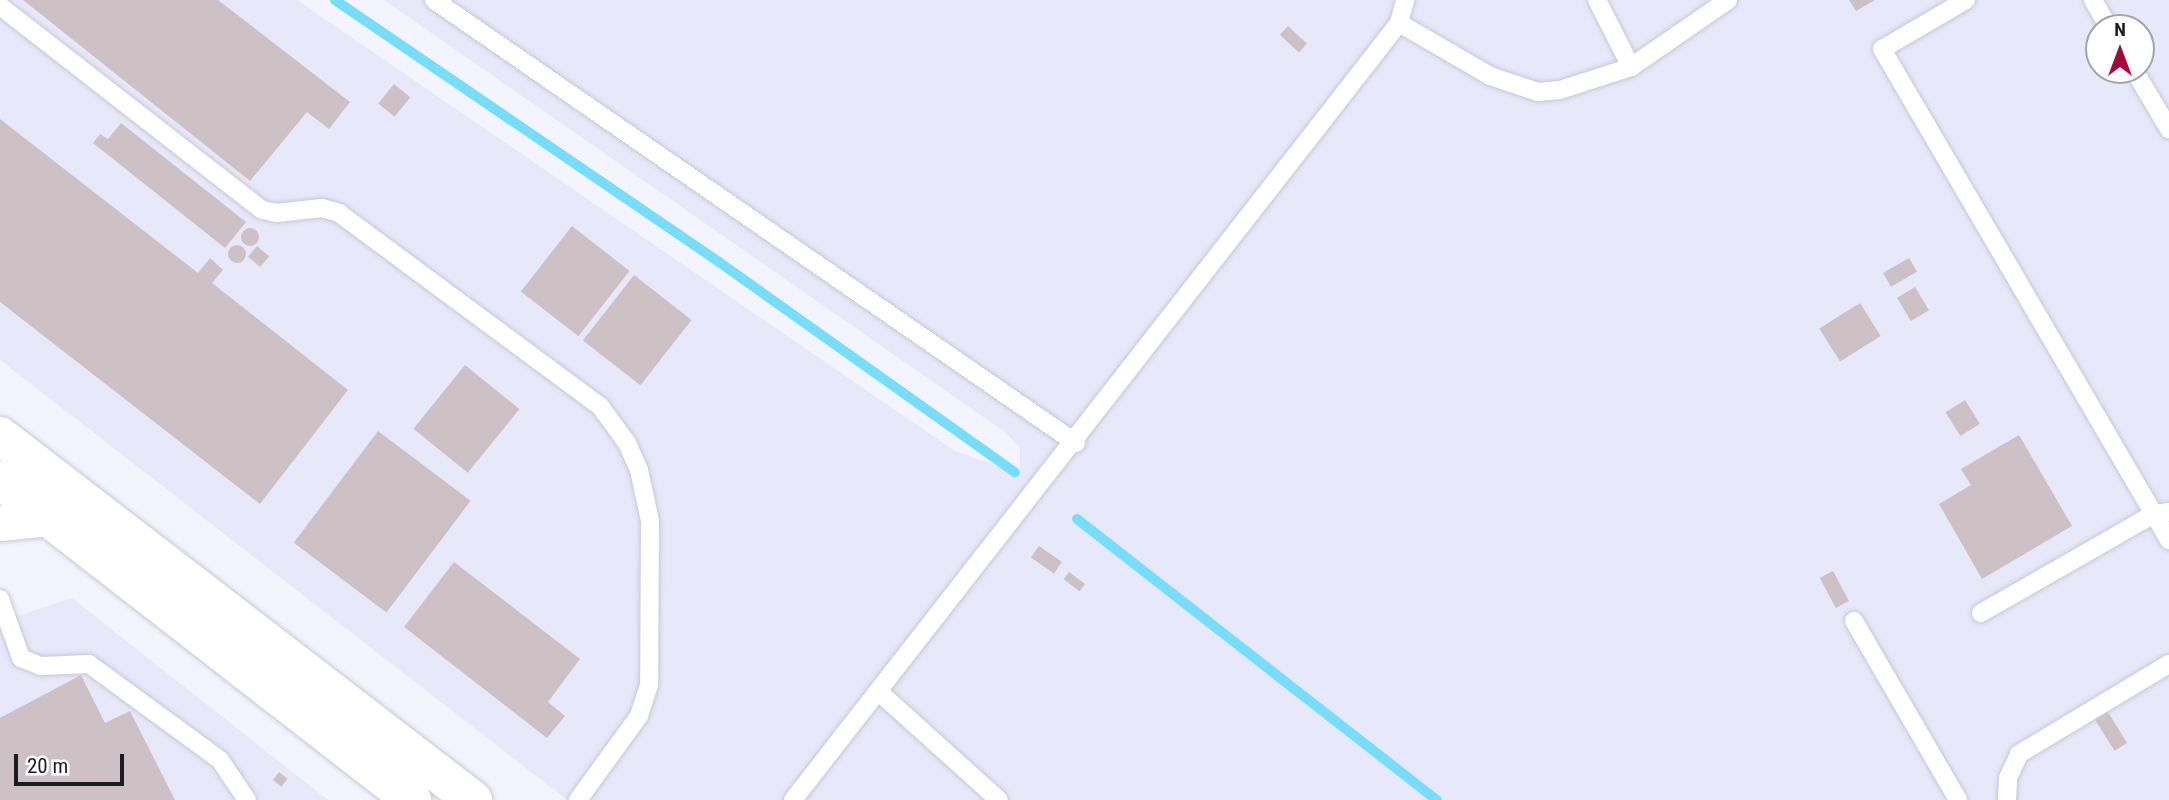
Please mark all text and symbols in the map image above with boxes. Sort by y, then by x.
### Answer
north arrow [2085,14,2155,84]
text: N [2114,18,2126,41]
scale bar [18,740,128,784]
text: 20 m [27,754,68,778]

